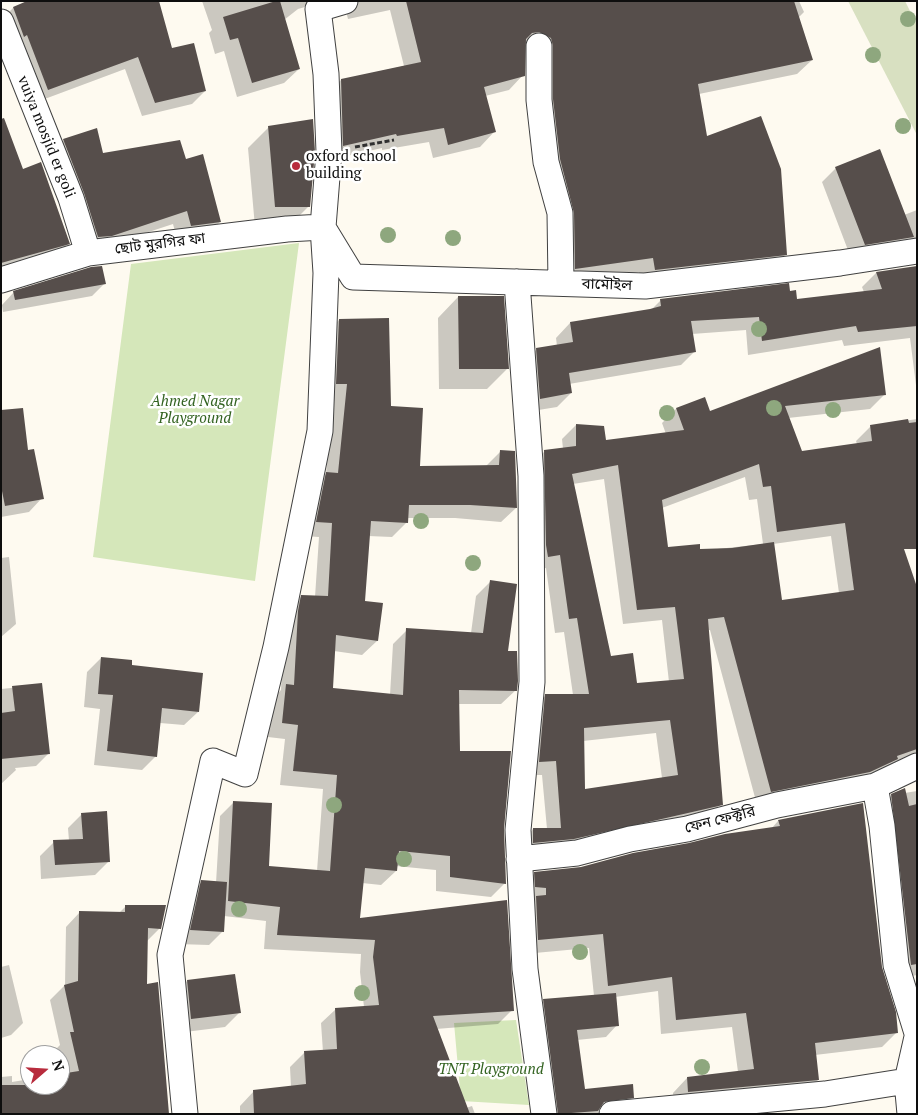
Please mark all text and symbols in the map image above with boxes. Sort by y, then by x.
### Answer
street label: vuiya mosjid er goli [13,73,79,201]
place label: oxford school building [306,148,396,183]
marker: oxford school building [290,160,302,172]
street label: ছোট মুরগির ফা [114,230,206,258]
street label: বামৌইল [581,275,633,295]
park label: Ahmed Nagar Playground [151,393,239,428]
street label: ফেন ফেক্টরি [683,803,757,837]
north arrow [20,1045,70,1095]
text: N [48,1057,69,1073]
park label: TNT Playground [438,1061,544,1079]

